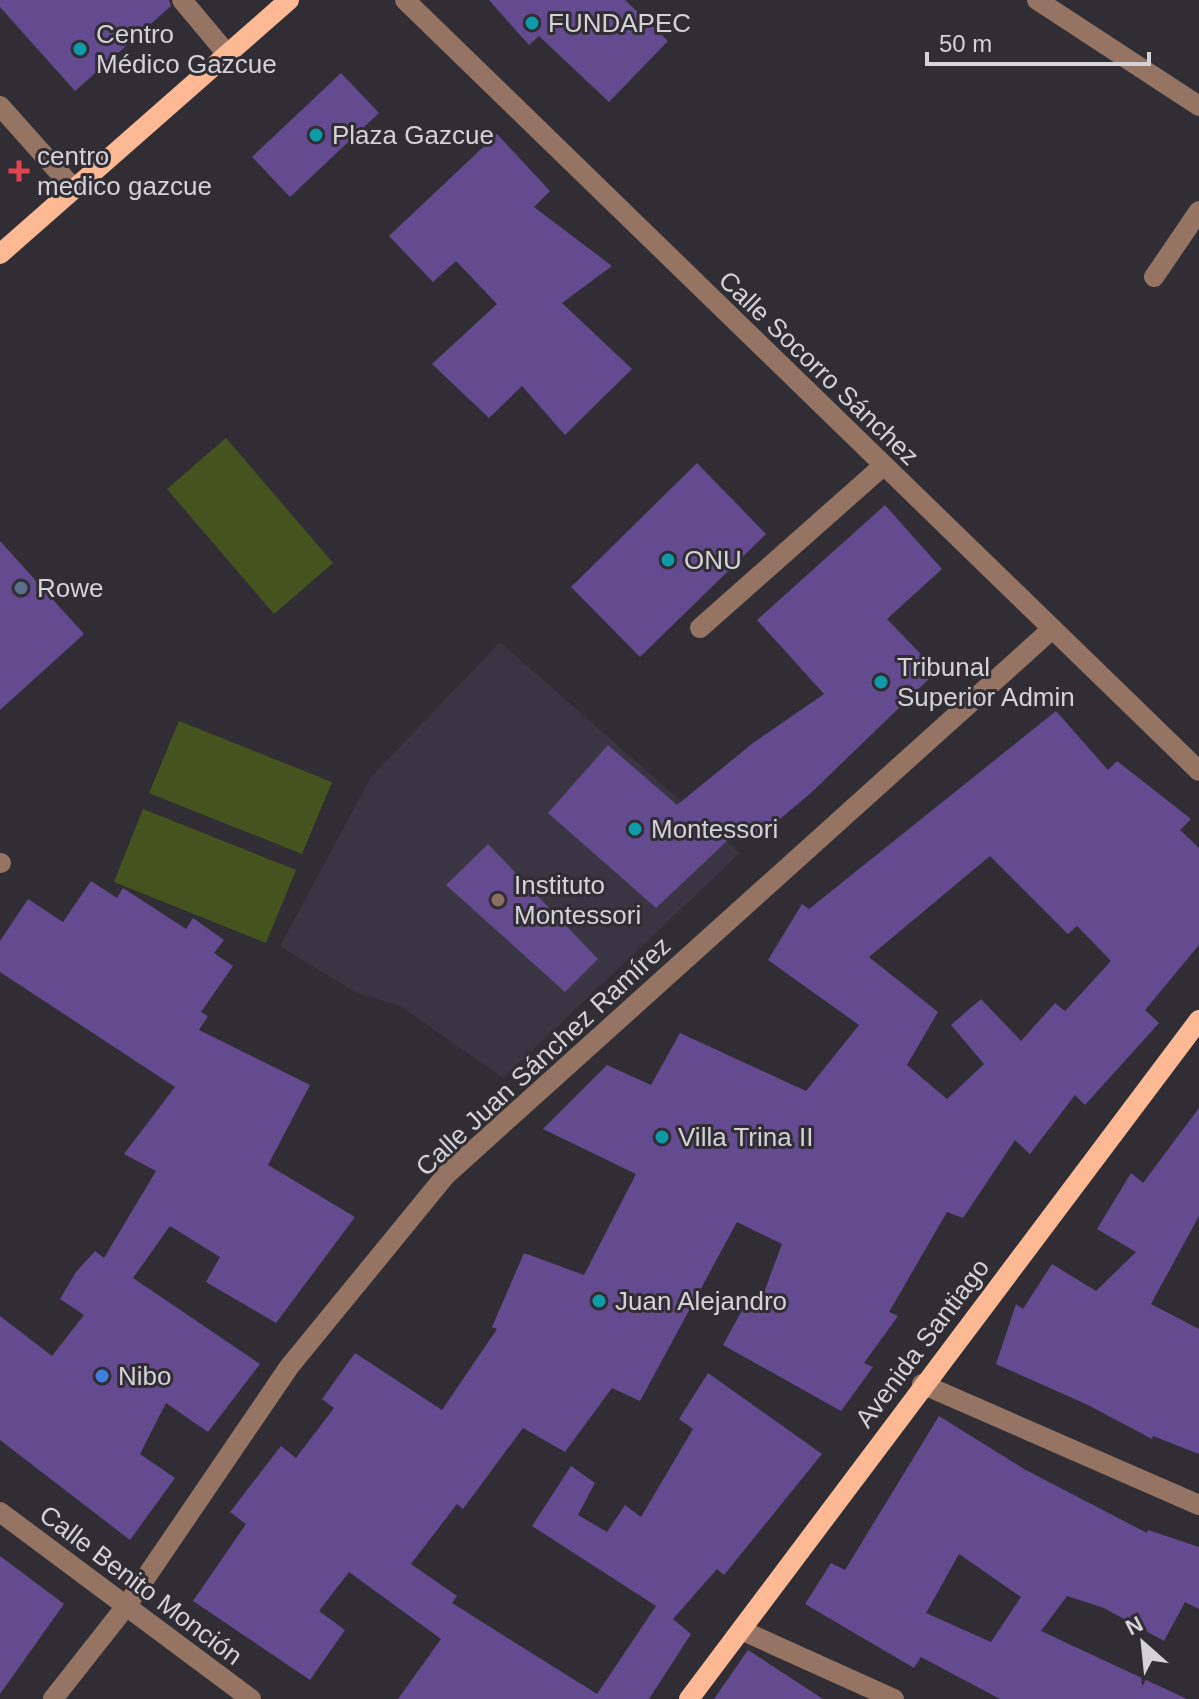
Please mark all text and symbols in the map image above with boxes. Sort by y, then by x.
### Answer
place label: FUNDAPEC [548,8,691,38]
marker: FUNDAPEC [523,14,541,32]
scale bar [927,16,1149,66]
place label: Centro Médico Gazcue [96,19,277,79]
text: 50 m [939,30,992,57]
marker: Centro Médico Gazcue [71,40,89,58]
place label: Plaza Gazcue [332,120,494,150]
marker: Plaza Gazcue [307,126,325,144]
place label: centro medico gazcue [37,141,212,201]
marker: centro medico gazcue [8,160,30,182]
street label: Calle Socorro Sánchez [713,265,925,471]
place label: ONU [684,545,742,575]
marker: ONU [659,551,677,569]
place label: Rowe [37,573,103,603]
marker: Rowe [12,579,30,597]
place label: Tribunal Superior Admin [897,652,1075,712]
marker: Tribunal Superior Admin [872,673,890,691]
place label: Montessori [651,814,778,844]
marker: Montessori [626,820,644,838]
place label: Instituto Montessori [514,870,641,930]
marker: Instituto Montessori [489,891,507,909]
street label: Calle Juan Sánchez Ramírez [410,930,676,1182]
place label: Villa Trina II [678,1122,813,1152]
marker: Villa Trina II [653,1128,671,1146]
street label: Avenida Santiago [849,1253,995,1433]
place label: Juan Alejandro [615,1286,787,1316]
marker: Juan Alejandro [590,1292,608,1310]
place label: Nibo [118,1361,171,1391]
marker: Nibo [93,1367,111,1385]
street label: Calle Benito Monción [34,1499,248,1671]
north arrow [1103,1603,1183,1683]
text: N [1121,1611,1147,1640]

